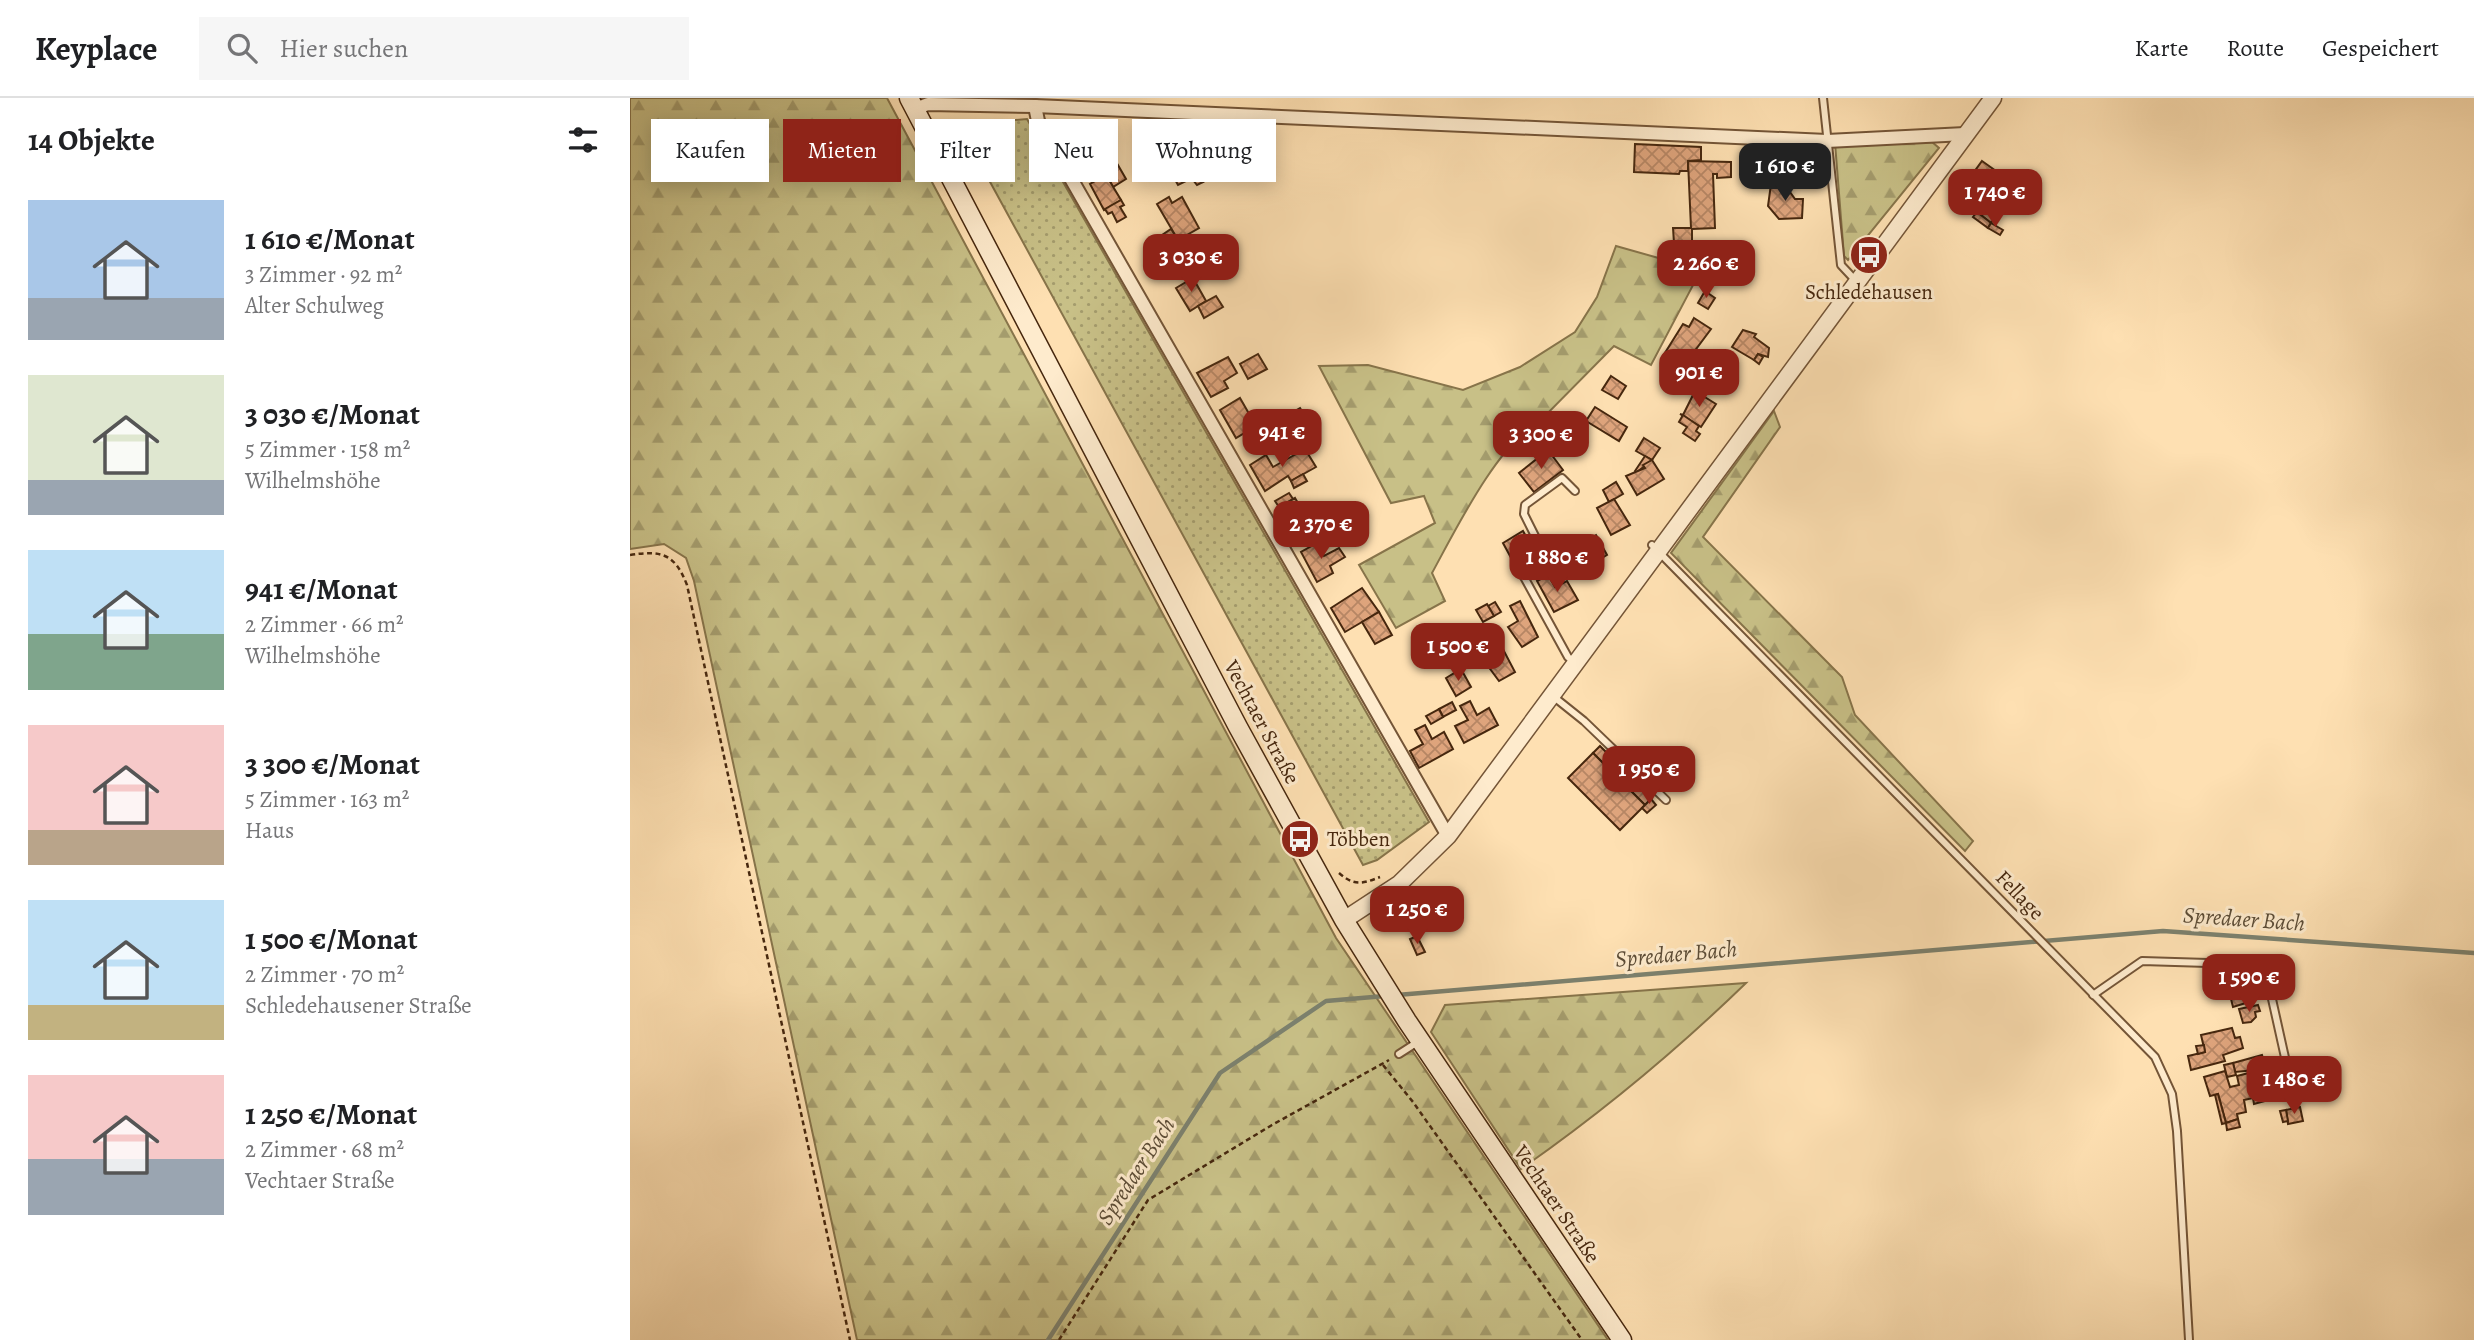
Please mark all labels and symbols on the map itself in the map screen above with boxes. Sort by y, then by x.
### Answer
pin: 1 610 € [1720,144,1850,203]
pin: 1 740 € [1930,170,2060,229]
pin: 3 030 € [1126,234,1256,294]
bus stop icon: Schledehausen [1848,234,1890,276]
pin: 2 260 € [1641,240,1771,300]
place label: Schledehausen [1805,278,1933,306]
pin: 901 € [1650,350,1748,409]
pin: 941 € [1233,410,1331,469]
pin: 3 300 € [1476,412,1606,471]
pin: 2 370 € [1256,502,1386,561]
pin: 1 880 € [1492,534,1622,594]
pin: 1 500 € [1393,624,1523,683]
street label: Vechtaer Straße [1217,654,1306,789]
pin: 1 950 € [1584,746,1714,806]
bus stop icon: Többen [1279,818,1321,860]
place label: Többen [1327,825,1390,853]
street label: Fellage [1989,864,2051,926]
pin: 1 250 € [1352,886,1482,946]
water label: Spredaer Bach [2182,899,2306,939]
water label: Spredaer Bach [1614,933,1738,975]
pin: 1 590 € [2184,954,2314,1014]
pin: 1 480 € [2229,1056,2359,1116]
water label: Spredaer Bach [1090,1111,1182,1231]
street label: Vechtaer Straße [1507,1139,1607,1268]

